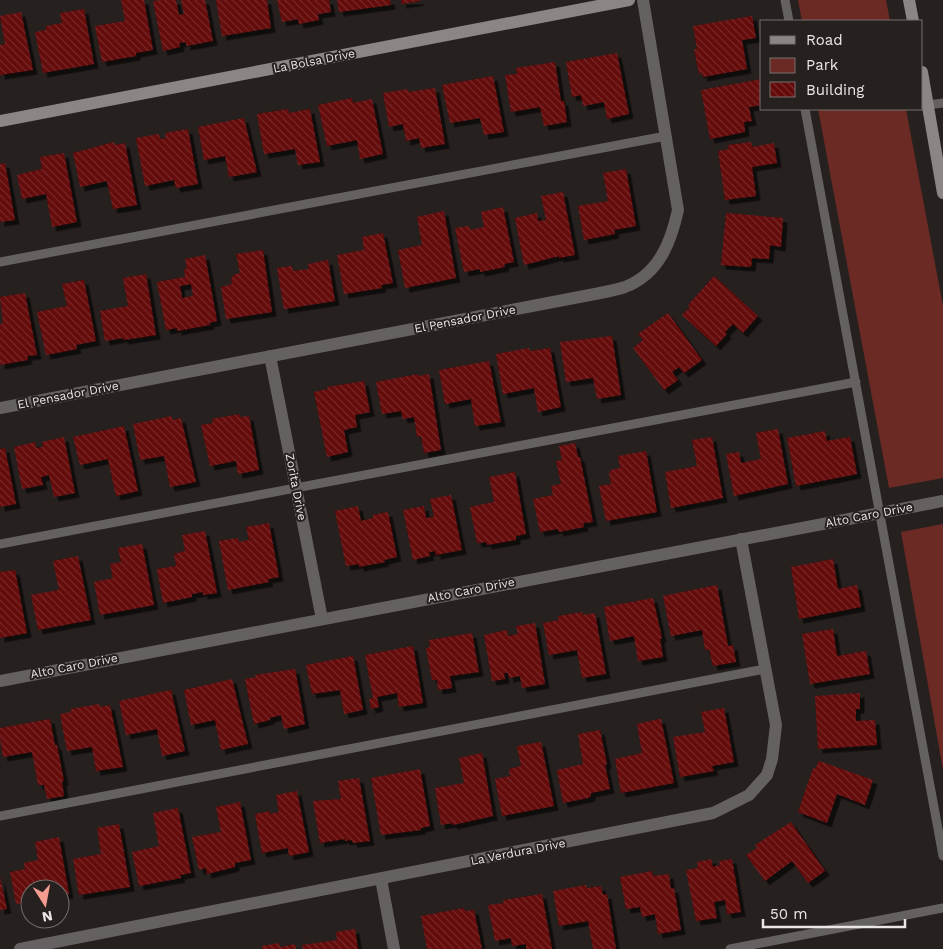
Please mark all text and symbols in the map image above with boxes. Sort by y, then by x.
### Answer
legend [760,20,923,110]
text: Road [806,31,843,49]
street label: La Bolsa Drive [272,46,356,76]
text: Park [806,56,839,74]
text: Building [806,81,864,99]
street label: El Pensador Drive [413,302,517,336]
street label: El Pensador Drive [16,378,120,412]
street label: Zorita Drive [283,452,309,522]
street label: Alto Caro Drive [824,500,914,530]
street label: Alto Caro Drive [426,575,516,605]
street label: Alto Caro Drive [29,651,119,681]
street label: La Verdura Drive [469,836,567,868]
north arrow [20,879,70,929]
scale bar [763,896,906,928]
text: 50 m [770,905,807,923]
text: N [41,908,54,926]

